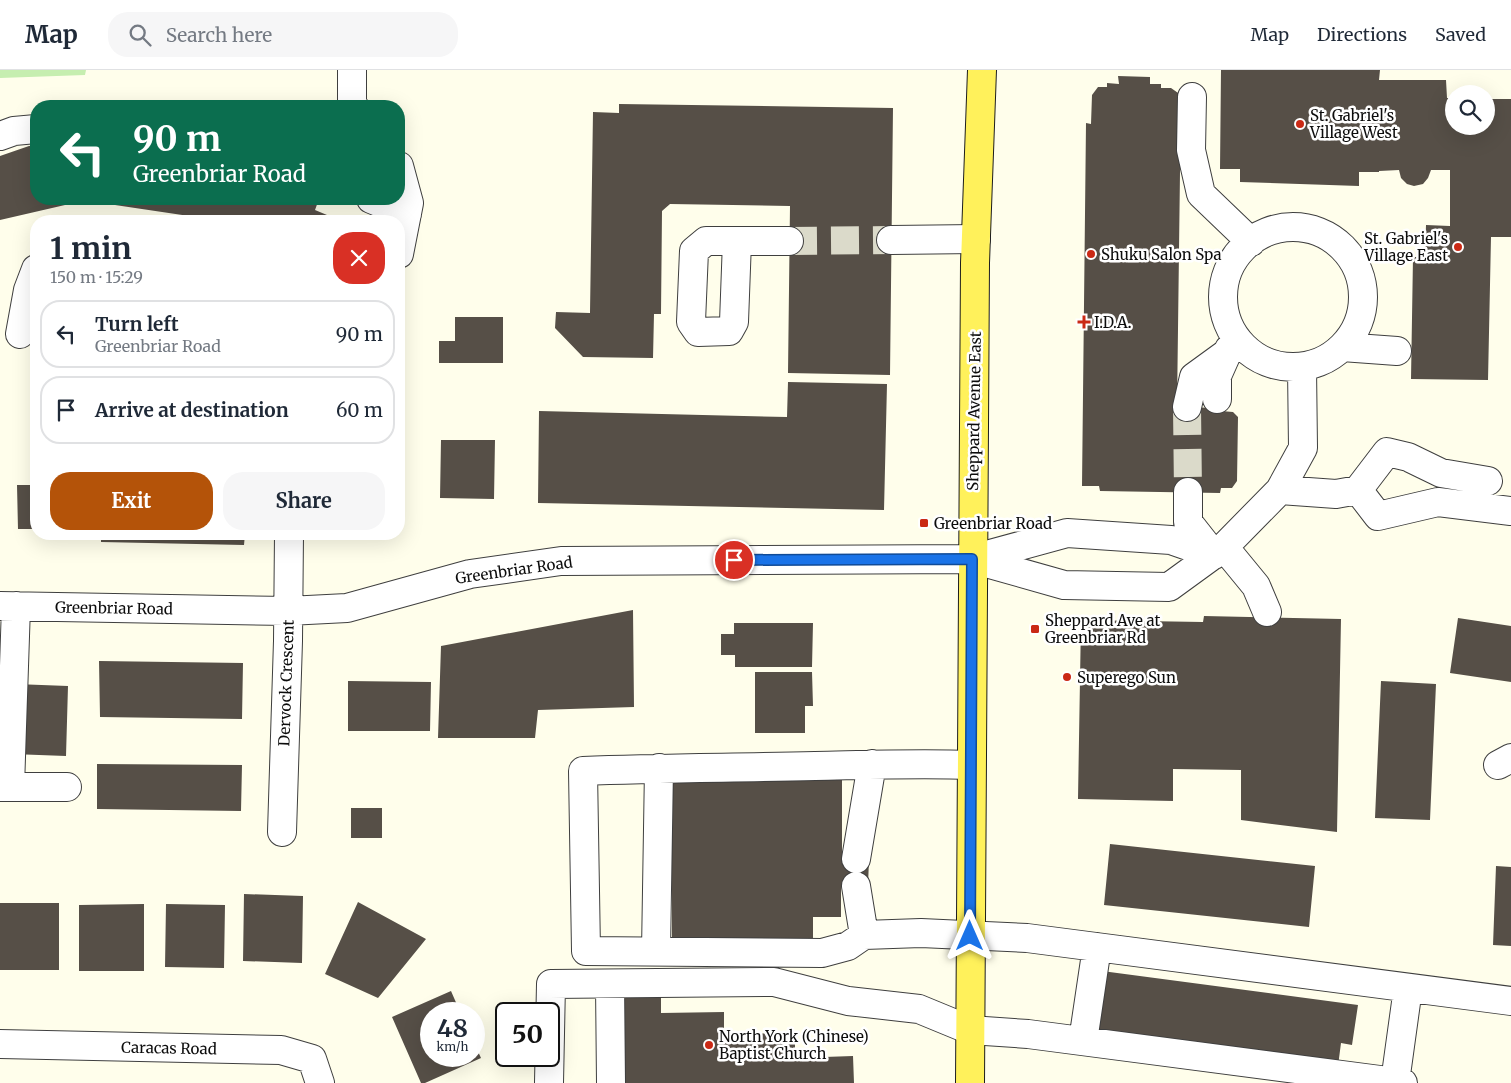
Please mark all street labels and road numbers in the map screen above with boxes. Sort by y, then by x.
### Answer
street label: Sheppard Avenue East [963,331,985,491]
street label: Greenbriar Road [454,552,574,588]
street label: Greenbriar Road [55,597,173,619]
street label: Dervock Crescent [274,619,298,747]
street label: Caracas Road [121,1038,217,1058]

